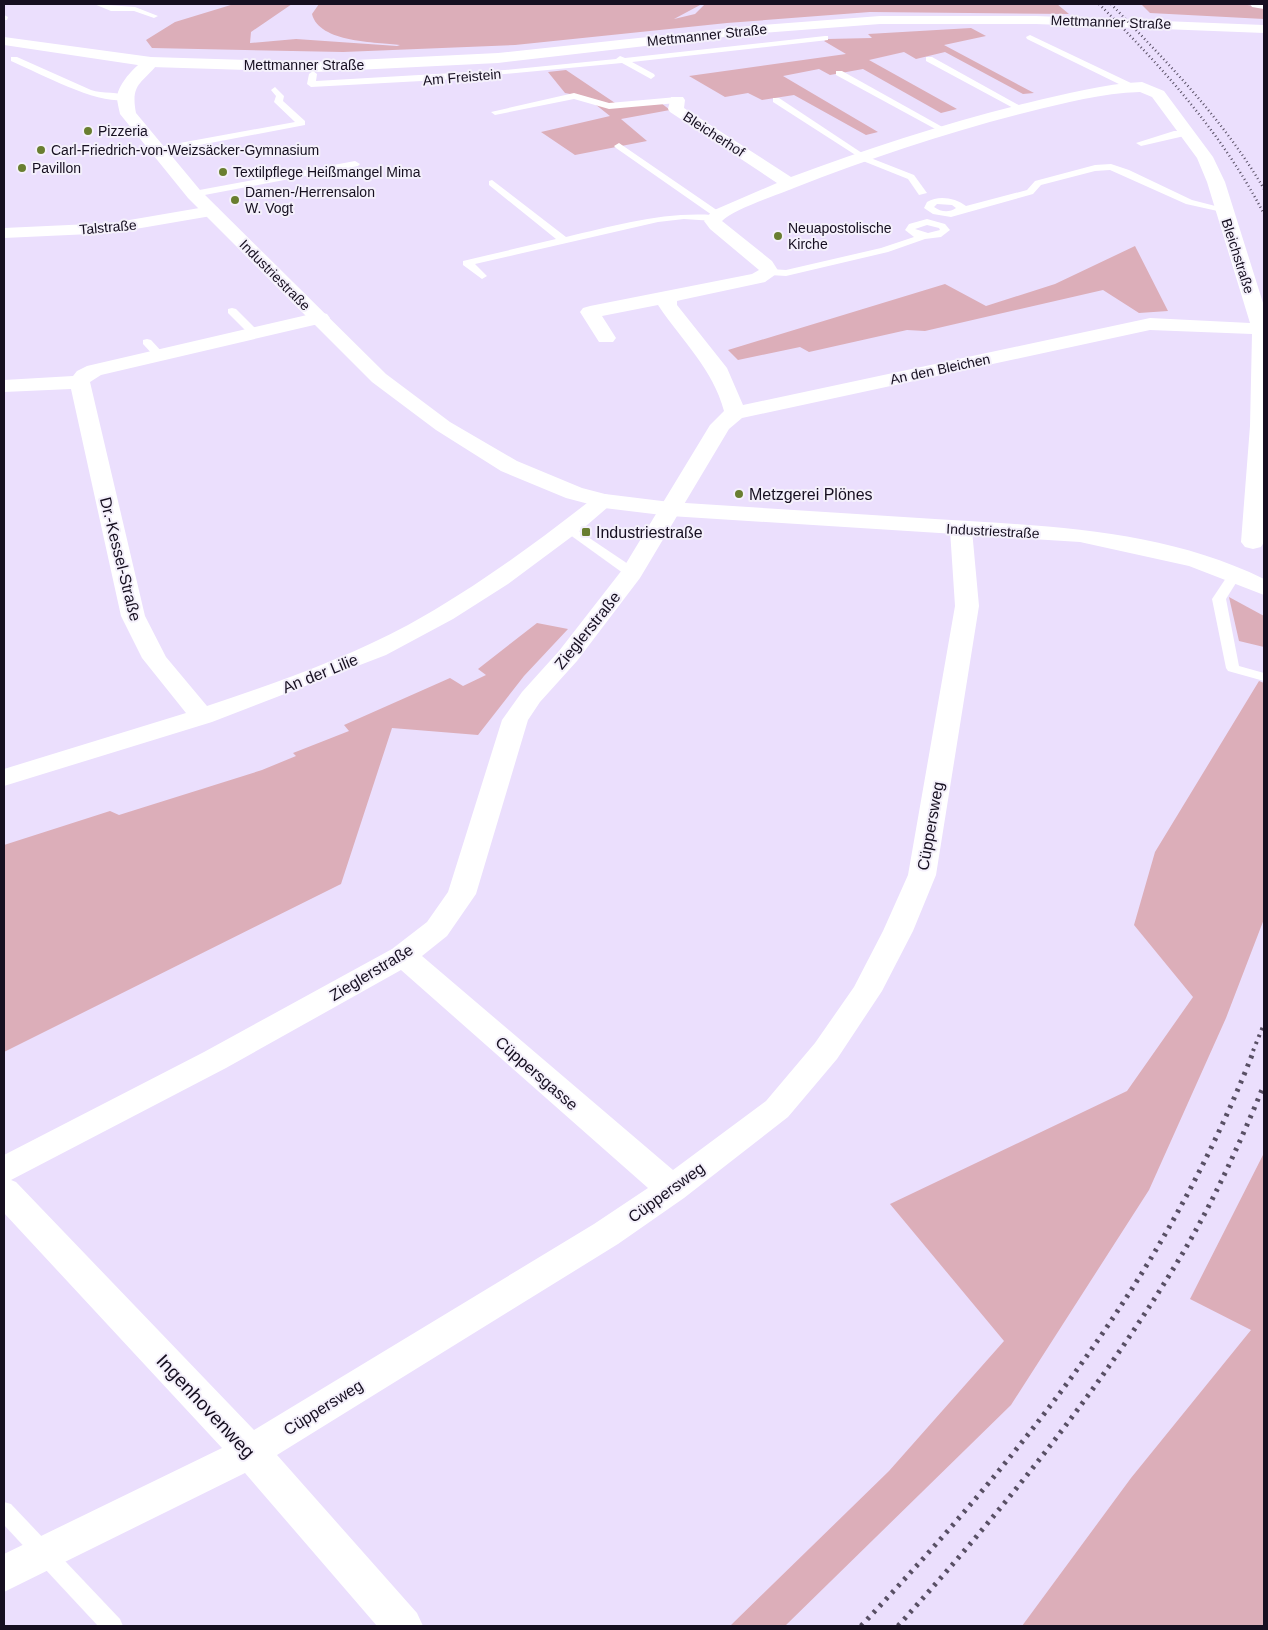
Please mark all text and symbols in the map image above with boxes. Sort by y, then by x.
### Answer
street label: Mettmanner Straße [1050,12,1172,32]
street label: Mettmanner Straße [646,21,768,49]
street label: Mettmanner Straße [244,57,365,73]
street label: Am Freistein [422,66,502,88]
street label: Bleicherhof [680,108,748,160]
place label: Pizzeria [98,123,148,139]
marker: Pizzeria [82,125,94,137]
place label: Carl-Friedrich-von-Weizsäcker-Gymnasium [51,142,319,158]
marker: Carl-Friedrich-von-Weizsäcker-Gymnasium [35,144,47,156]
place label: Pavillon [32,160,81,176]
marker: Pavillon [16,162,28,174]
place label: Textilpflege Heißmangel Mima [233,164,421,180]
marker: Textilpflege Heißmangel Mima [217,166,229,178]
place label: Damen-/Herrensalon W. Vogt [245,184,375,216]
marker: Damen-/Herrensalon W. Vogt [229,194,241,206]
street label: Talstraße [79,217,138,237]
street label: Bleichstraße [1218,217,1258,296]
place label: Neuapostolische Kirche [788,220,892,252]
marker: Neuapostolische Kirche [772,230,784,242]
street label: Industriestraße [236,236,314,314]
street label: An den Bleichen [888,351,992,387]
place label: Metzgerei Plönes [749,486,873,503]
marker: Metzgerei Plönes [733,488,745,500]
street label: Dr.-Kessel-Straße [97,495,144,623]
street label: Industriestraße [946,521,1040,541]
place label: Industriestraße [596,524,703,541]
marker: Industriestraße [580,526,592,538]
street label: Zieglerstraße [551,588,624,672]
street label: An der Lilie [280,651,361,696]
street label: Cüppersweg [914,780,947,872]
street label: Zieglerstraße [326,941,416,1004]
street label: Cüppersgasse [492,1033,581,1114]
street label: Cüppersweg [625,1159,708,1226]
street label: Ingenhovenweg [152,1350,259,1463]
street label: Cüppersweg [281,1376,366,1438]

